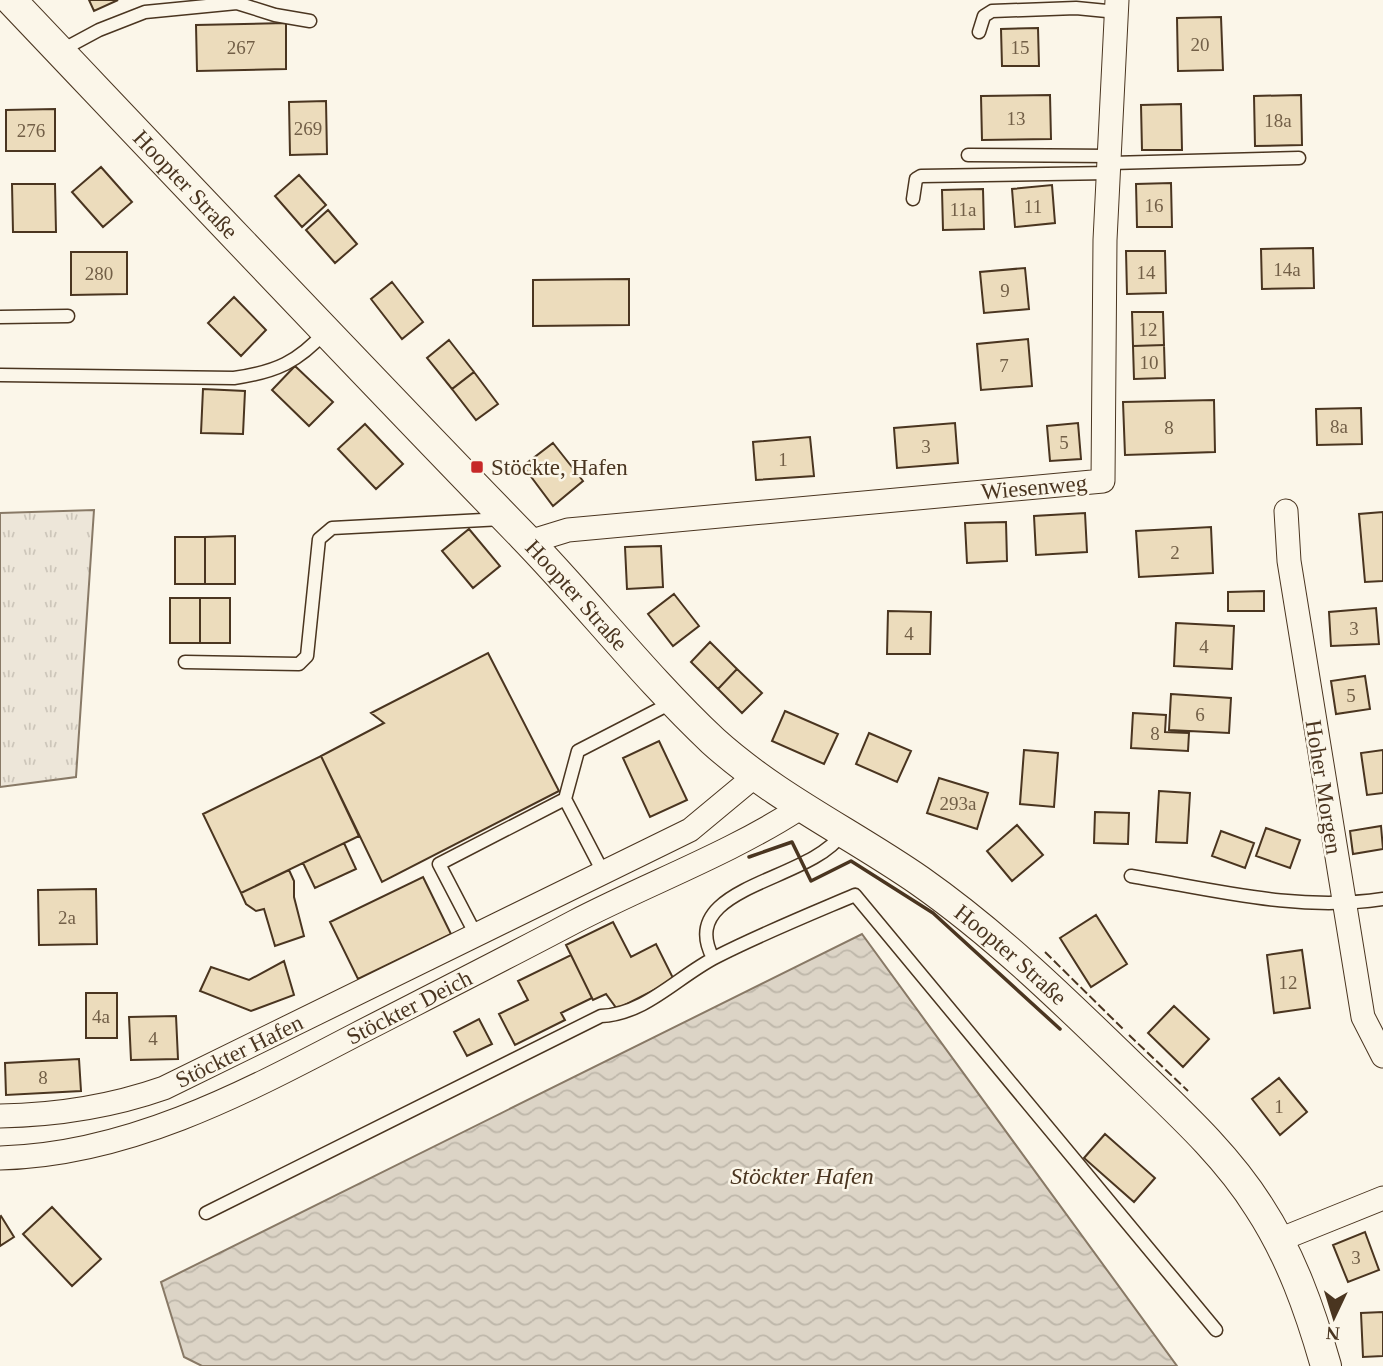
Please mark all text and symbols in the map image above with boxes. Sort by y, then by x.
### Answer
house number: 20 [1191,34,1210,55]
house number: 267 [227,37,255,58]
house number: 15 [1011,37,1030,58]
house number: 13 [1007,108,1026,129]
house number: 18a [1264,110,1292,131]
house number: 269 [294,118,322,139]
house number: 276 [17,120,45,141]
street label: Hoopter Straße [128,125,243,244]
house number: 16 [1145,195,1164,216]
house number: 11 [1024,196,1042,217]
house number: 11a [950,199,977,220]
house number: 14a [1273,259,1301,280]
house number: 14 [1137,262,1156,283]
house number: 280 [85,263,113,284]
house number: 9 [1000,280,1010,301]
house number: 12 [1139,319,1158,340]
house number: 10 [1140,352,1159,373]
house number: 7 [999,355,1009,376]
house number: 8a [1330,416,1349,437]
house number: 8 [1164,417,1174,438]
house number: 5 [1059,432,1069,453]
house number: 3 [921,436,931,457]
house number: 1 [778,449,788,470]
place label: Stöckte, Hafen [491,455,628,480]
marker: Stöckte, Hafen [469,459,485,475]
street label: Wiesenweg [980,470,1089,505]
street label: Hoopter Straße [520,535,632,656]
house number: 2 [1170,542,1180,563]
house number: 3 [1349,618,1359,639]
house number: 4 [904,623,914,644]
house number: 4 [1199,636,1209,657]
house number: 5 [1346,685,1356,706]
house number: 6 [1195,704,1205,725]
street label: Hoher Morgen [1301,718,1347,857]
house number: 8 [1150,723,1160,744]
house number: 293a [940,793,977,814]
street label: Hoopter Straße [950,900,1072,1010]
house number: 2a [58,907,77,928]
street label: Stöckter Deich [342,965,477,1050]
house number: 12 [1279,972,1298,993]
house number: 4a [92,1006,111,1027]
street label: Stöckter Hafen [171,1010,307,1093]
house number: 4 [148,1028,158,1049]
house number: 8 [38,1067,48,1088]
house number: 1 [1274,1096,1284,1117]
water label: Stöckter Hafen [730,1163,874,1189]
house number: 3 [1351,1247,1361,1268]
north arrow [1299,1282,1369,1352]
text: N [1325,1322,1340,1344]

